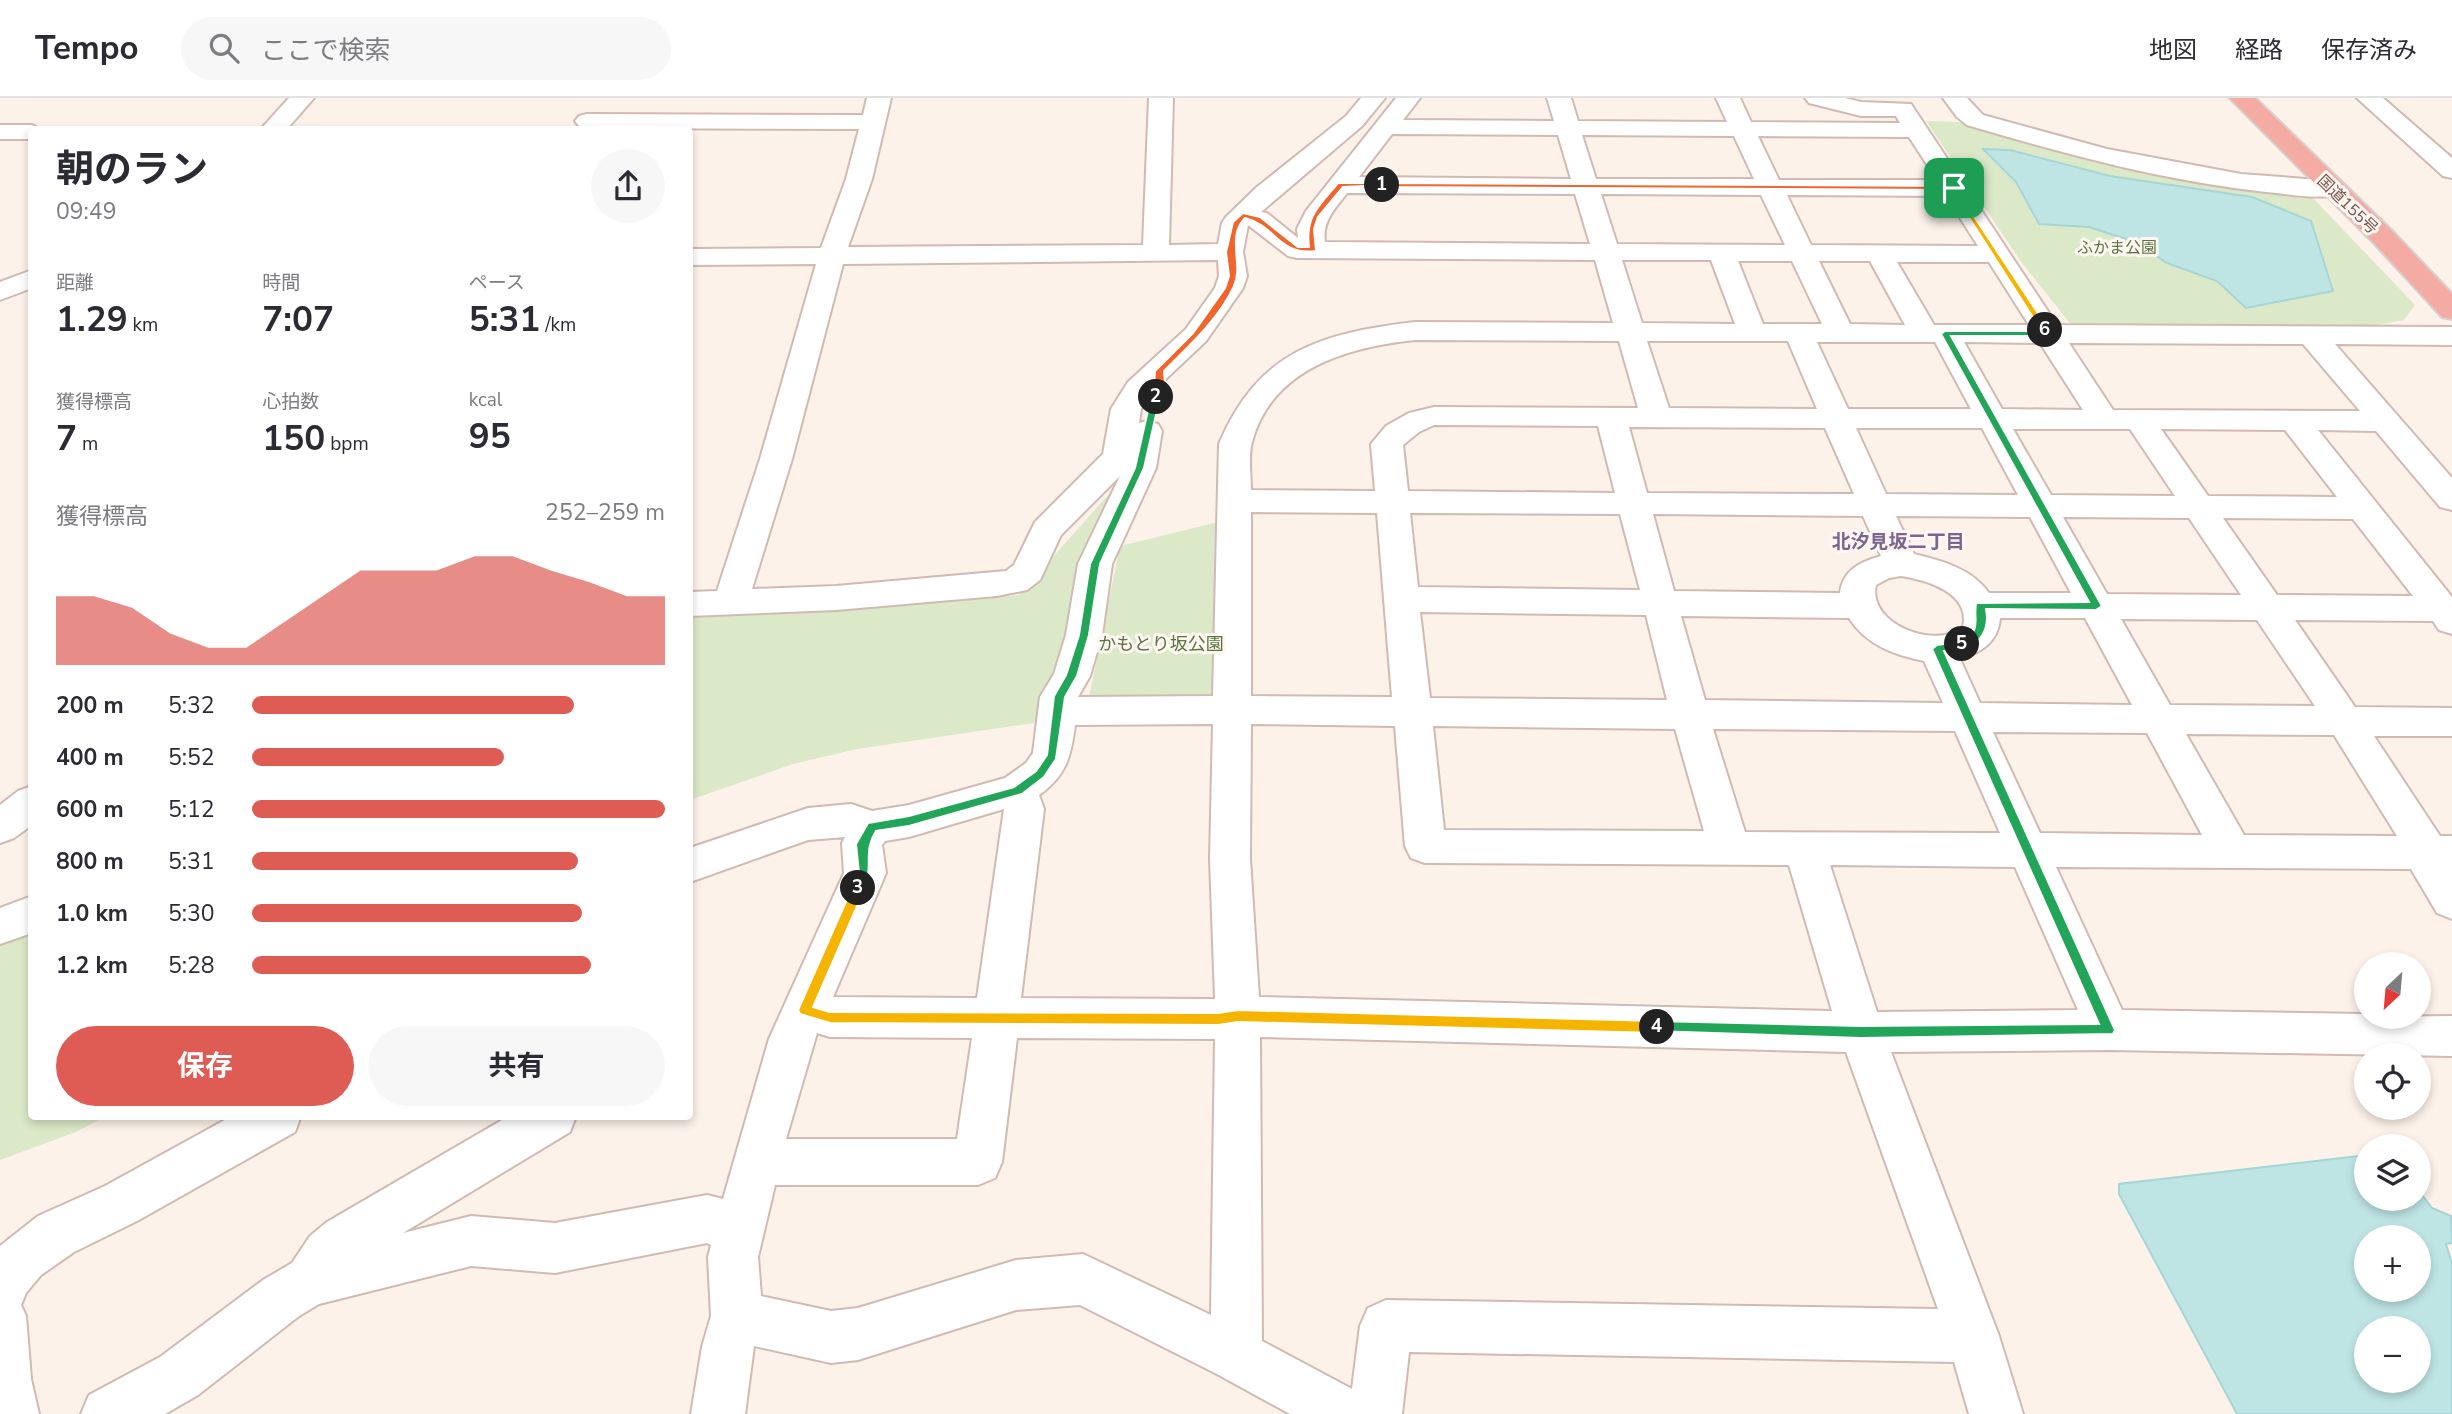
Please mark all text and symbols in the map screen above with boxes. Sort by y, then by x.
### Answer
search box [181,17,671,80]
text: Tempo [35,26,139,71]
icon: search [205,29,243,67]
text: ここで検索 [261,33,391,68]
text: 地図 [2149,34,2197,66]
text: 経路 [2235,34,2283,66]
text: 保存済み [2321,34,2417,66]
text: 朝のラン [56,144,208,195]
button: share [591,149,665,223]
pin [1924,158,1984,218]
pin: 1 [1364,168,1400,202]
icon: arrive [1935,169,1973,207]
street label: 国道155号 [2312,170,2383,239]
text: 1 [1376,171,1387,197]
text: 09:49 [56,196,116,227]
park label: ふかま公園 [2077,237,2157,259]
text: 距離 [56,270,94,296]
text: 時間 [262,270,300,296]
text: ペース [469,270,525,296]
text: 1.29 [56,296,128,343]
text: 7:07 [262,296,334,343]
text: 5:31 [469,296,540,343]
text: km [128,312,158,338]
text: /km [540,312,576,338]
pin: 6 [2028,313,2062,348]
text: 6 [2039,316,2050,342]
pin: 2 [1138,380,1174,414]
text: 2 [1150,383,1161,409]
text: kcal [469,387,502,413]
text: 獲得標高 [56,389,132,415]
text: 心拍数 [262,389,319,415]
text: 95 [469,413,511,460]
text: 7 [56,415,77,462]
text: 150 [262,415,325,462]
text: m [77,431,98,457]
text: bpm [325,431,369,457]
text: 252–259 m [545,497,665,528]
text: 獲得標高 [56,501,148,532]
district label: 北汐見坂二丁目 [1831,529,1965,555]
pin: 5 [1944,626,1980,662]
text: 5 [1956,630,1967,656]
park label: かもとり坂公園 [1098,632,1224,656]
text: 200 m [56,690,124,721]
text: 5:32 [168,690,215,721]
text: 400 m [56,742,124,773]
text: 5:52 [168,742,215,773]
text: 600 m [56,794,124,825]
text: 5:12 [168,794,215,825]
text: 800 m [56,846,124,877]
text: 5:31 [168,846,215,877]
pin: 3 [840,870,876,906]
text: 3 [852,874,863,900]
text: 1.0 km [56,898,128,929]
text: 5:30 [168,898,215,929]
text: 1.2 km [56,950,128,981]
text: 5:28 [168,950,215,981]
north arrow [2354,952,2431,1029]
map controls [2354,952,2431,1393]
pin: 4 [1640,1010,1674,1044]
text: 4 [1651,1013,1662,1039]
button: 保存 [56,1026,354,1106]
button: 共有 [368,1026,665,1106]
button: locate [2354,1043,2431,1120]
button: layers [2354,1134,2431,1211]
button: + [2354,1225,2431,1302]
button: − [2354,1316,2431,1393]

